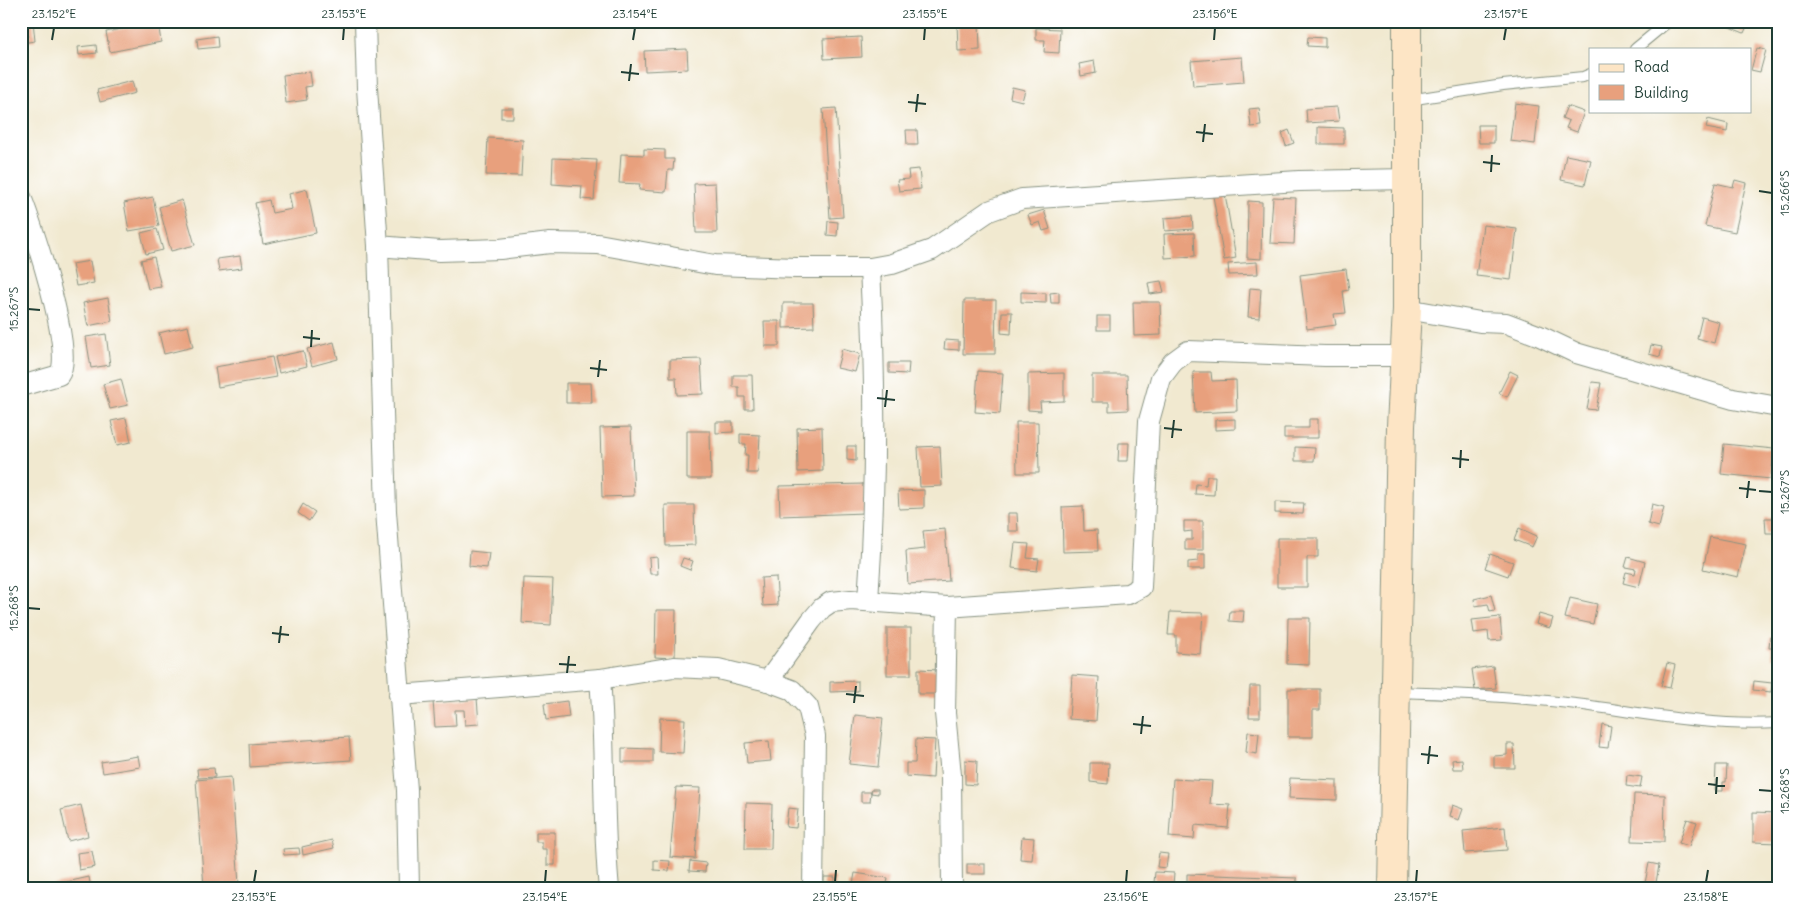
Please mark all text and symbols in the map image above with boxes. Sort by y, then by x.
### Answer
text: 23.152°E [32,6,76,21]
text: 23.153°E [322,6,366,21]
text: 23.154°E [612,6,658,21]
text: 23.155°E [902,6,948,21]
text: 23.156°E [1192,6,1238,21]
text: 23.157°E [1484,6,1528,21]
legend [1589,48,1752,112]
text: Road [1634,57,1669,76]
text: Building [1634,83,1689,102]
text: 15.266°S [1777,170,1792,216]
text: 15.267°S [6,287,21,331]
text: 15.267°S [1777,470,1792,514]
text: 15.268°S [6,585,21,631]
text: 15.268°S [1777,768,1792,814]
text: 23.153°E [232,889,276,904]
text: 23.154°E [522,889,568,904]
text: 23.155°E [812,889,858,904]
text: 23.156°E [1103,889,1149,904]
text: 23.157°E [1394,889,1438,904]
text: 23.158°E [1683,889,1729,904]

